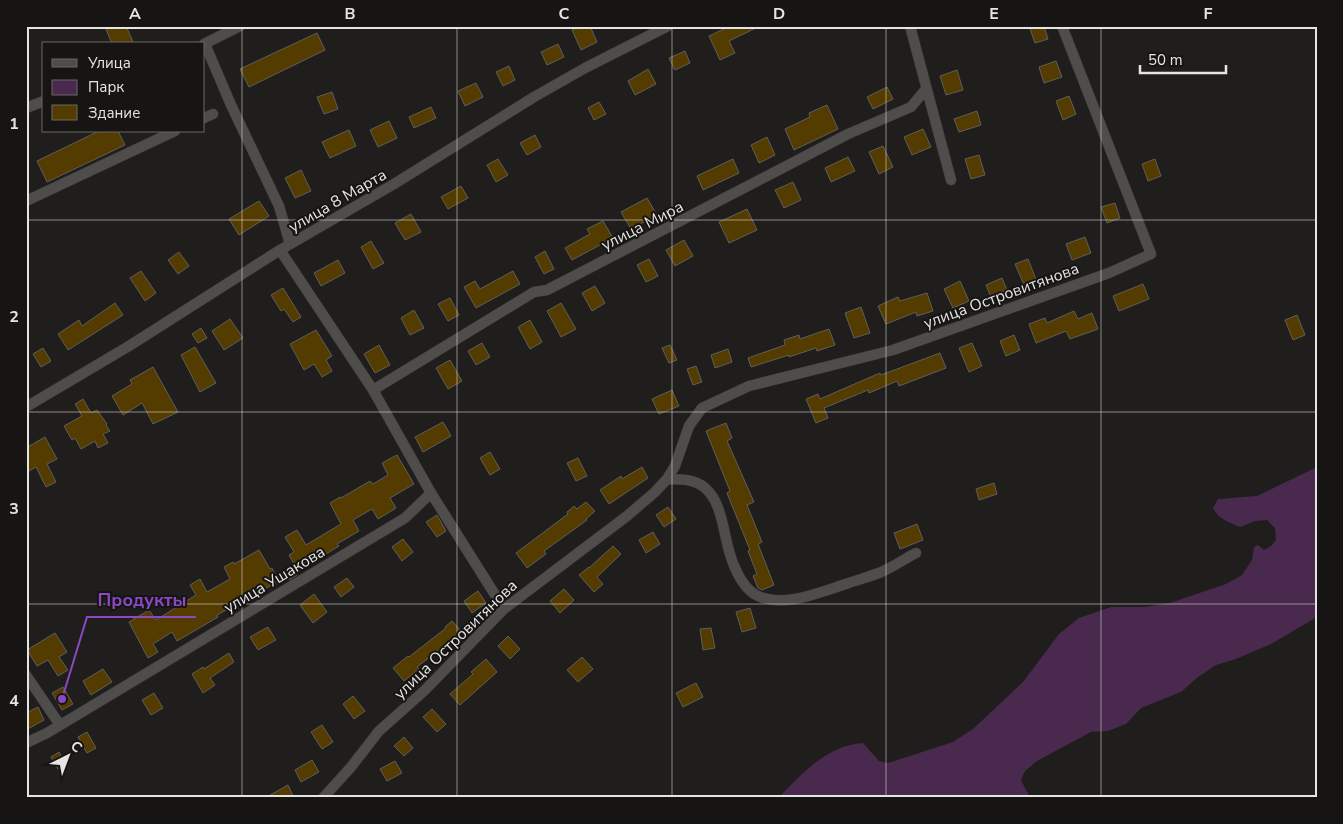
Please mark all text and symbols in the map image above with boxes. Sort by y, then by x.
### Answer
text: A [129,3,141,25]
text: B [344,3,356,25]
text: C [559,3,570,25]
text: D [773,3,785,25]
text: E [989,3,999,25]
text: F [1204,3,1213,25]
legend [42,42,205,132]
scale bar [1140,42,1227,74]
text: 50 m [1148,50,1183,70]
text: Улица [87,53,131,73]
text: Парк [88,77,124,97]
text: Здание [88,103,140,123]
text: 1 [9,113,19,135]
street label: улица 8 Марта [284,164,391,238]
street label: улица Мира [597,196,687,256]
street label: улица Островитянова [921,258,1082,334]
text: 2 [9,306,19,328]
text: 3 [9,498,19,520]
street label: улица Ушакова [220,541,329,619]
street label: улица Островитянова [389,575,522,705]
callout: Продукты [87,584,196,617]
text: Продукты [98,588,186,612]
text: 4 [9,690,19,712]
north arrow [42,732,92,782]
text: С [66,736,87,757]

